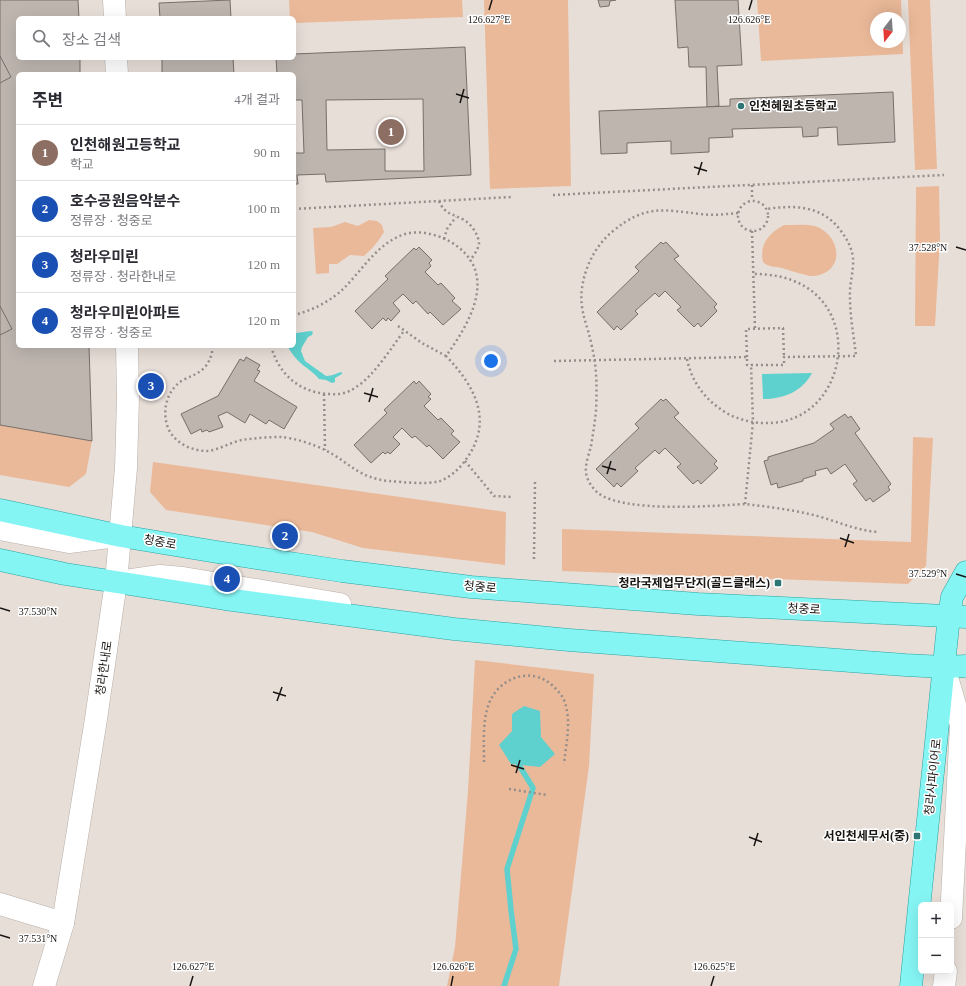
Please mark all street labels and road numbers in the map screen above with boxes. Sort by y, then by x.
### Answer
street label: 청중로 [142,532,178,552]
street label: 청중로 [463,579,497,595]
street label: 청중로 [787,601,821,617]
street label: 청라한내로 [93,640,115,696]
street label: 청라사파이어로 [922,738,944,816]

